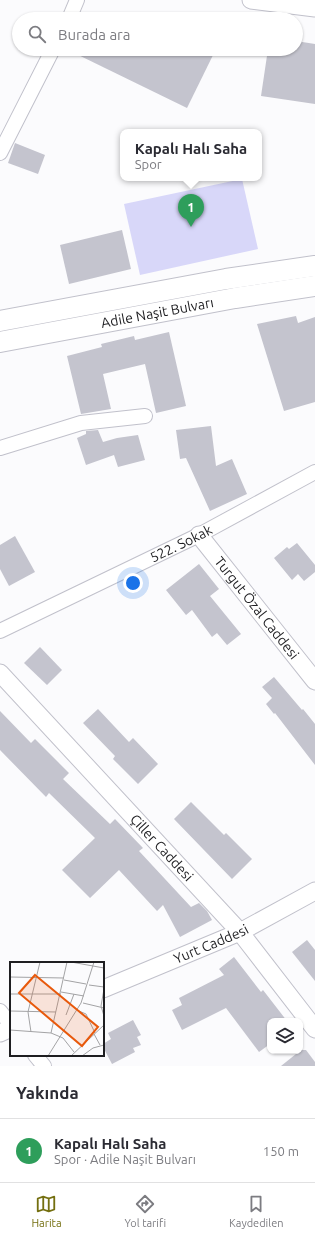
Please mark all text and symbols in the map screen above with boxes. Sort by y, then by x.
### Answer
search box [12,12,303,56]
icon: search [26,23,48,45]
text: Burada ara [58,26,130,43]
popup [120,129,262,181]
text: Kapalı Halı Saha [135,140,247,157]
text: Spor [135,157,162,171]
pin: 1 [178,194,204,227]
street label: Adile Naşit Bulvarı [100,294,215,331]
street label: 522. Sokak [147,521,215,565]
street label: Turgut Özal Caddesi [211,553,302,662]
your location [123,573,143,593]
street label: Çiller Caddesi [127,811,197,884]
street label: Yurt Caddesi [171,921,251,967]
inset map [10,962,104,1056]
map controls [267,1018,303,1054]
button: layers [267,1018,303,1054]
text: Yakında [16,1083,79,1102]
text: Kapalı Halı Saha [54,1135,166,1152]
text: 1 [25,1144,33,1158]
text: 150 m [263,1144,299,1158]
text: Spor · Adile Naşit Bulvarı [54,1152,196,1166]
tab: Harita [31,1193,62,1229]
tab: Yol tarifi [124,1193,166,1229]
tab: Kaydedilen [229,1193,284,1229]

